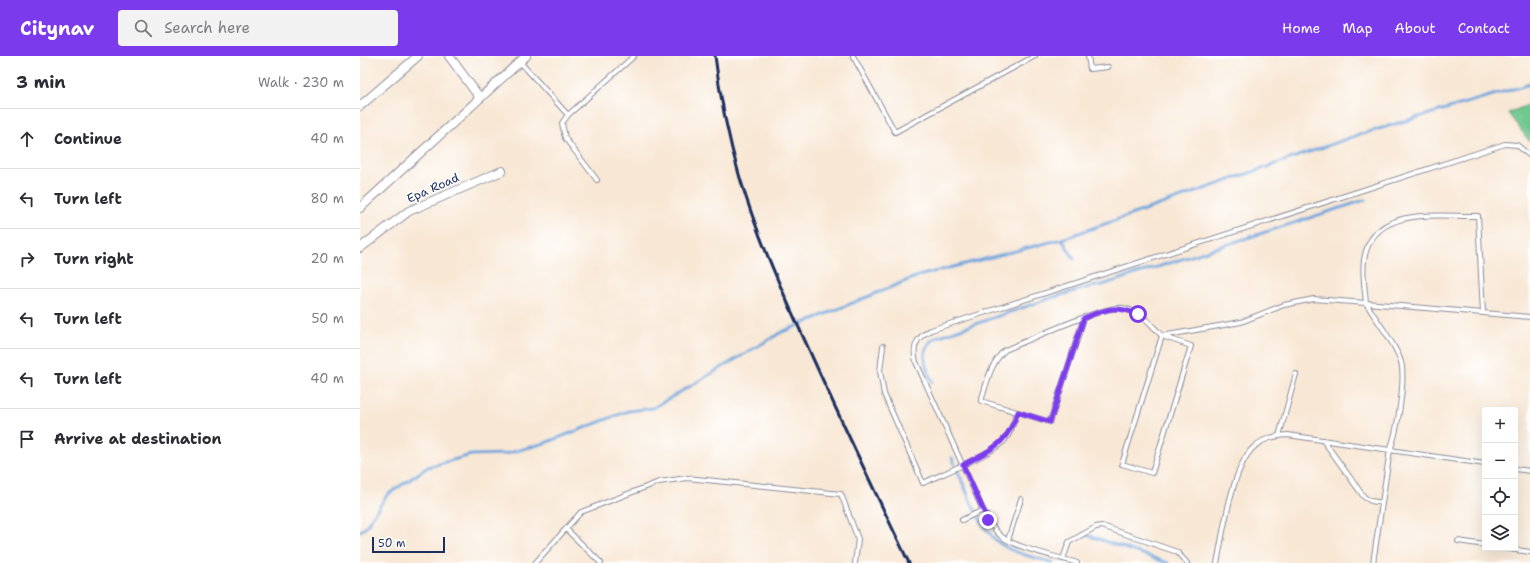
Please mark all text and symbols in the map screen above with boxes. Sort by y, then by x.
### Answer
search box [118,10,398,46]
text: Citynav [20,16,94,41]
icon: search [132,17,154,39]
text: Search here [164,18,250,38]
text: Home [1282,19,1321,37]
text: Map [1343,19,1373,37]
text: About [1395,19,1436,37]
text: Contact [1458,19,1510,37]
text: 3 min [16,71,66,93]
text: Walk · 230 m [258,74,344,91]
icon: ahead [16,128,38,150]
text: Continue [54,129,122,149]
text: 40 m [310,130,344,147]
street label: Epa Road [404,169,462,207]
icon: left [16,188,38,210]
text: Turn left [54,189,122,209]
text: 80 m [310,190,344,207]
icon: right [16,248,38,270]
text: Turn right [54,249,134,269]
text: 20 m [311,250,344,267]
route start [1129,305,1147,323]
icon: left [16,308,38,330]
text: Turn left [54,309,122,329]
text: 50 m [311,310,344,327]
icon: left [16,368,38,390]
text: Turn left [54,369,122,389]
text: 40 m [310,370,344,387]
map controls [1482,407,1518,551]
button: + [1482,407,1518,443]
icon: arrive [16,428,38,450]
text: Arrive at destination [54,429,222,449]
button: − [1482,443,1518,479]
button: locate [1482,479,1518,515]
route end [979,511,997,529]
button: layers [1482,515,1518,551]
scale bar [372,535,445,554]
text: 50 m [378,536,406,551]

